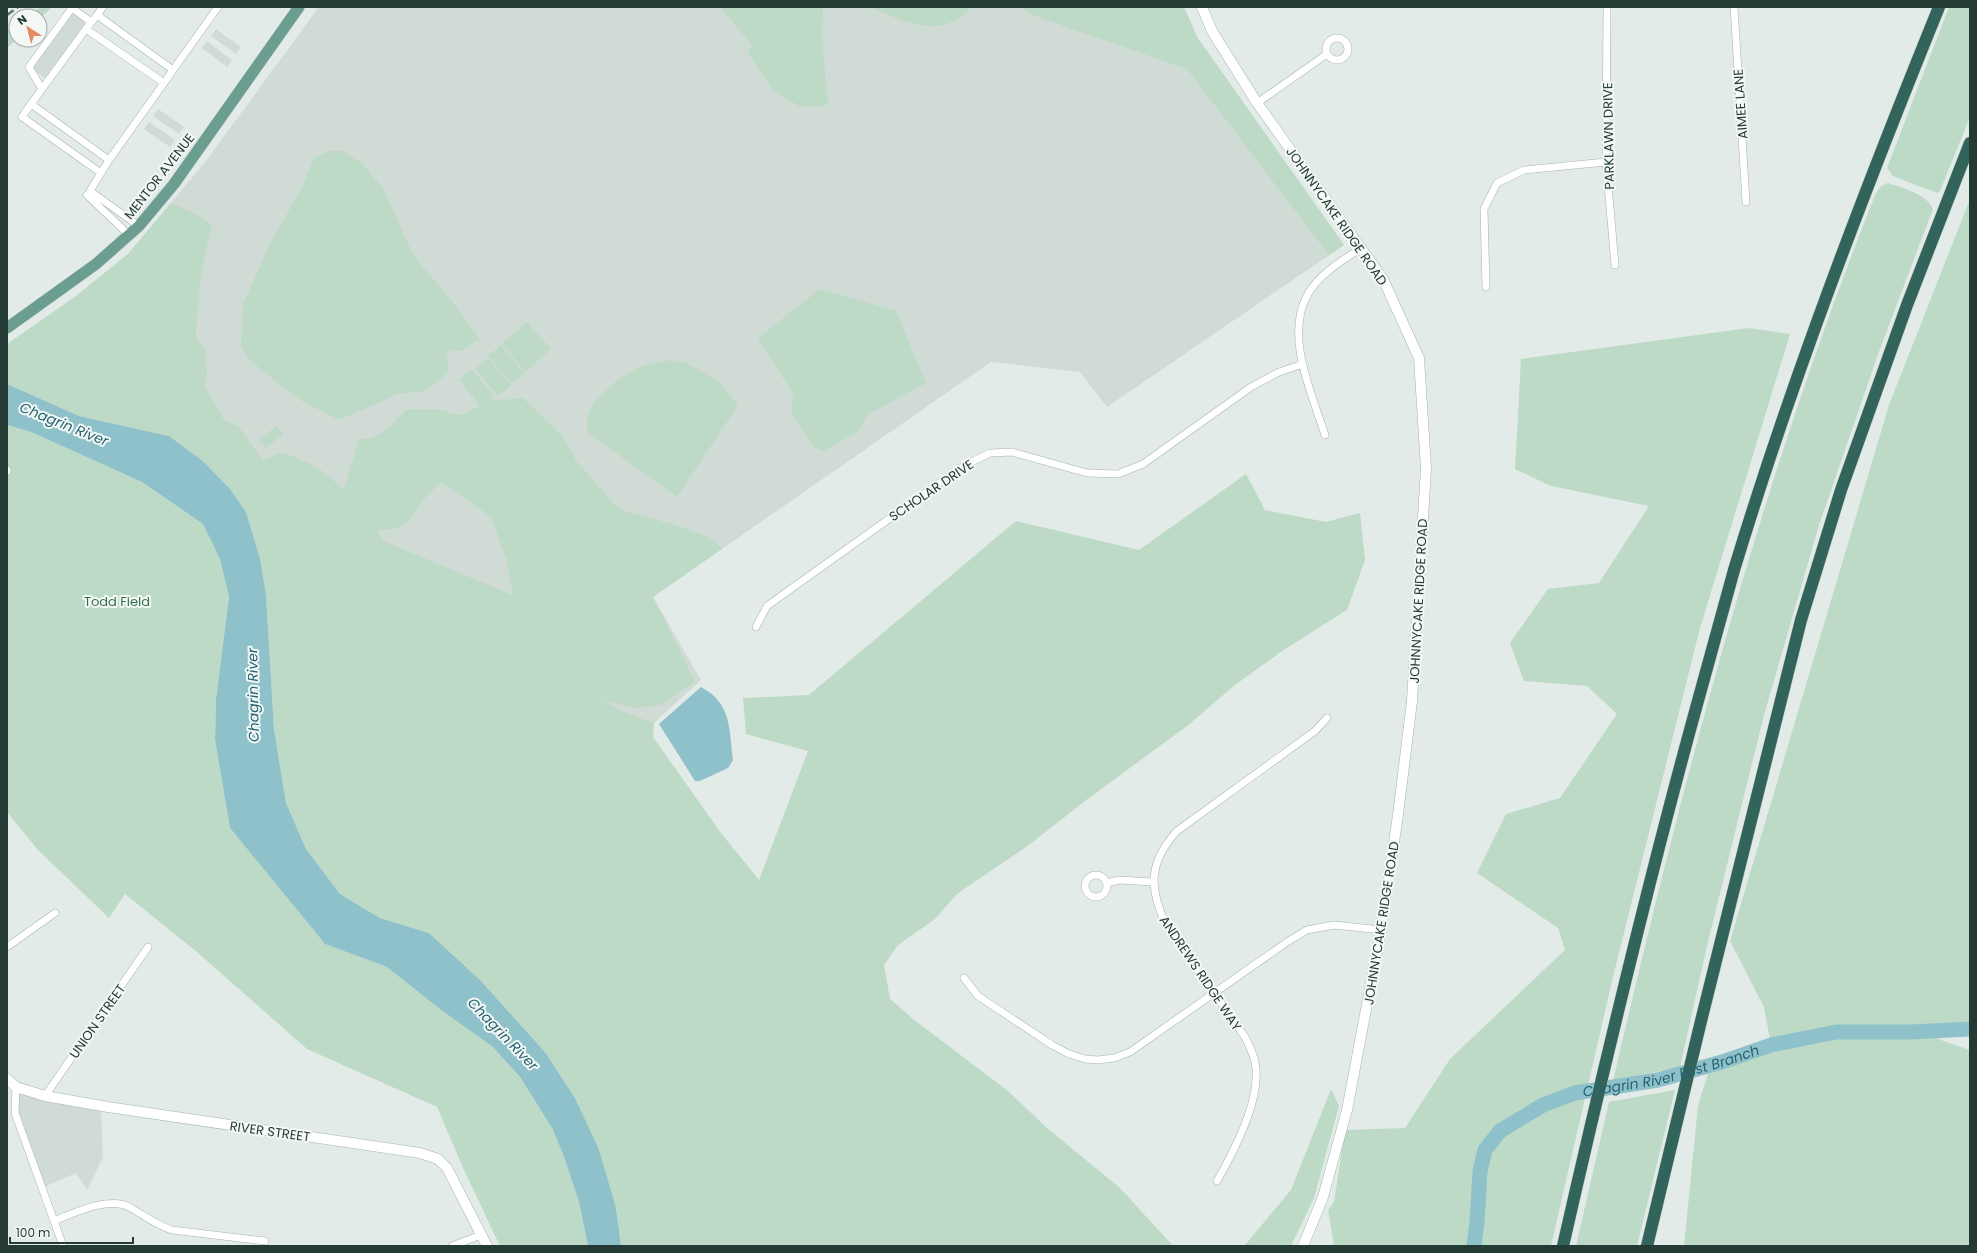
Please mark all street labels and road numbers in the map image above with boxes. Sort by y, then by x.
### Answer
street label: AIMEE LANE [1729,68,1752,140]
street label: PARKLAWN DRIVE [1598,82,1619,190]
street label: MENTOR AVENUE [120,129,199,223]
street label: JOHNNYCAKE RIDGE ROAD [1281,143,1392,289]
street label: SCHOLAR DRIVE [885,455,977,526]
street label: JOHNNYCAKE RIDGE ROAD [1405,518,1432,684]
street label: JOHNNYCAKE RIDGE ROAD [1359,840,1404,1006]
street label: ANDREWS RIDGE WAY [1155,912,1246,1035]
street label: UNION STREET [65,980,130,1062]
street label: RIVER STREET [229,1116,311,1147]

